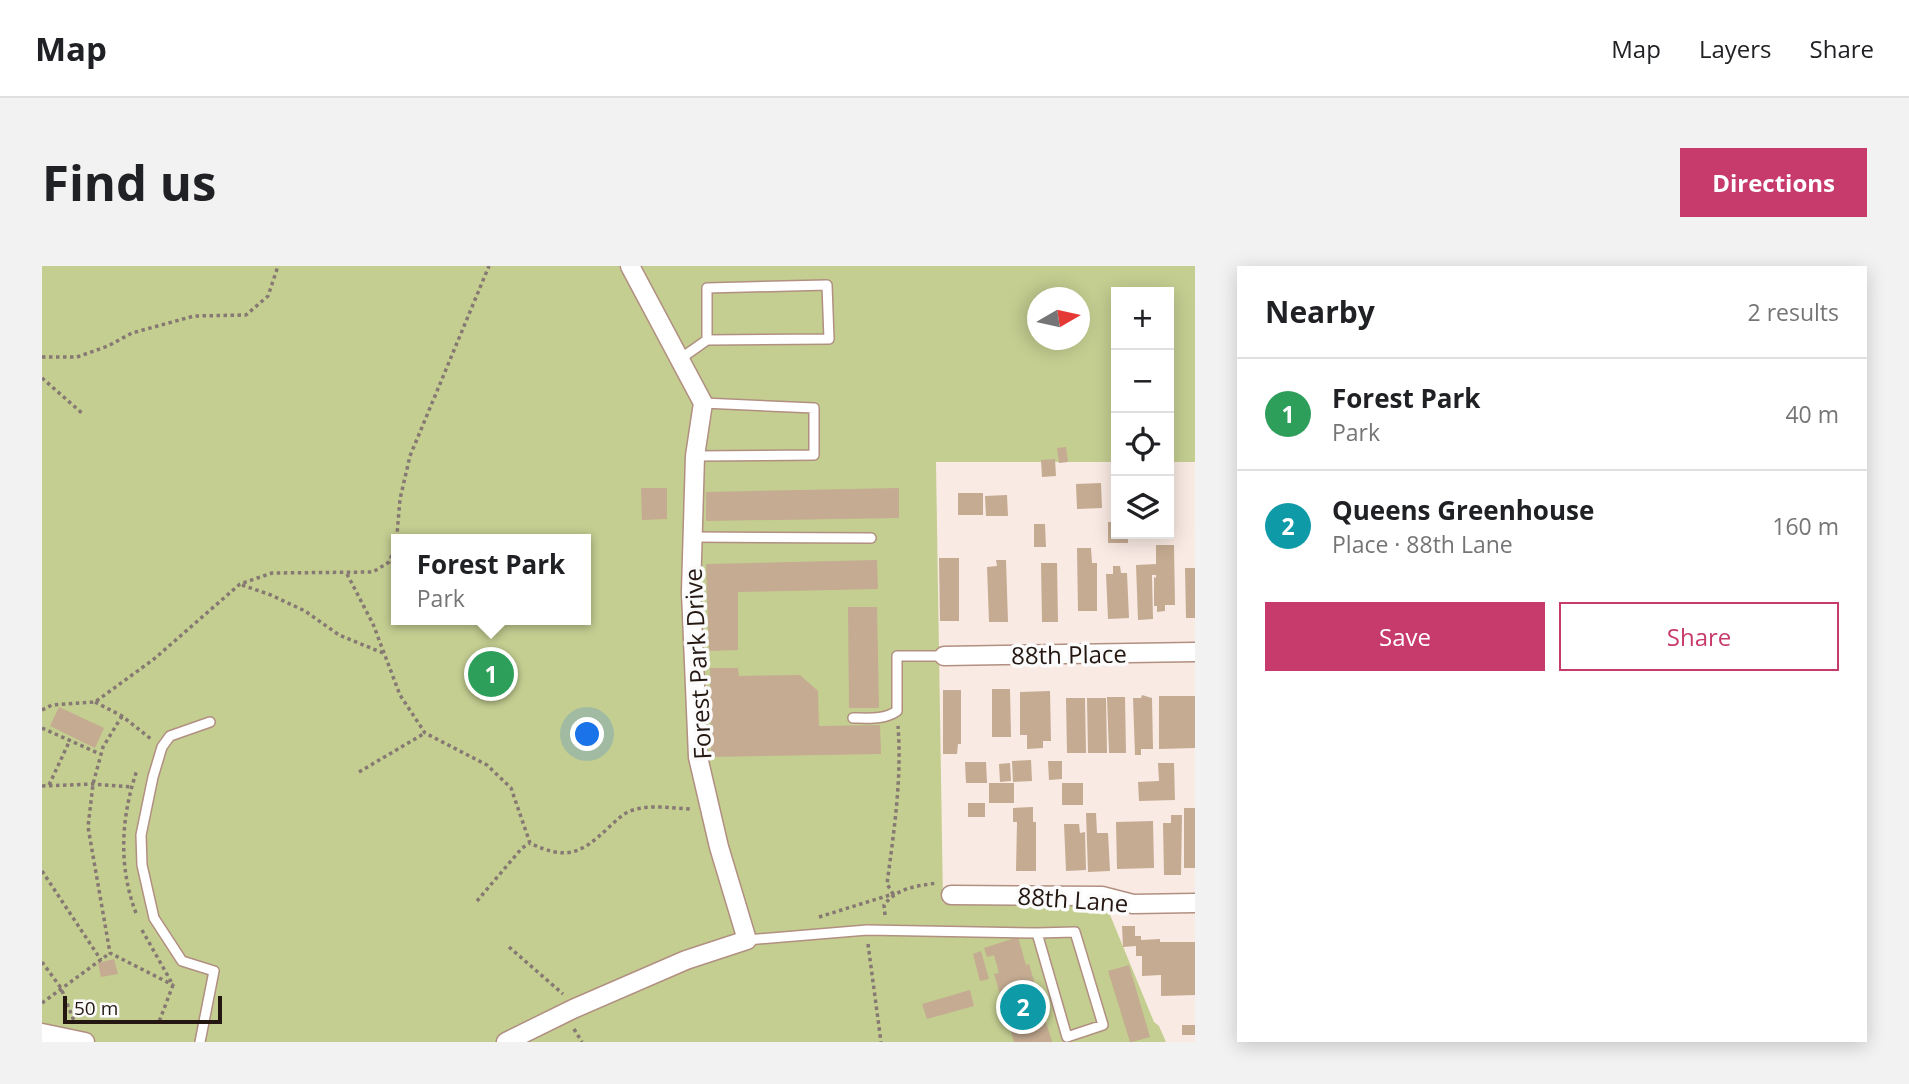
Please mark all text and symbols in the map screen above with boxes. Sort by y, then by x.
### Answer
text: Map [35,26,107,71]
text: Map [1611,32,1661,65]
text: Layers [1699,32,1772,65]
text: Share [1810,32,1874,65]
button: Directions [1680,148,1867,217]
text: Find us [42,149,216,215]
north arrow [1027,287,1090,350]
map controls [1111,287,1174,539]
button: + [1111,287,1174,350]
text: Nearby [1265,291,1375,332]
text: 2 results [1748,296,1839,328]
button: − [1111,350,1174,413]
text: Forest Park [1332,380,1480,416]
text: 1 [1281,398,1295,430]
text: 40 m [1785,398,1839,430]
button: locate [1111,413,1174,476]
text: Park [1332,416,1380,448]
button: layers [1111,476,1174,539]
text: Queens Greenhouse [1332,492,1594,528]
text: 2 [1281,510,1295,542]
text: 160 m [1772,510,1839,542]
text: Place · 88th Lane [1332,528,1513,560]
popup [391,534,591,625]
text: Forest Park [417,546,565,582]
street label: Forest Park Drive [676,568,718,760]
text: Park [417,582,465,614]
button: Save [1265,602,1545,671]
button: Share [1559,602,1839,671]
street label: 88th Place [1011,636,1127,672]
pin: 1 [468,648,514,700]
your location [570,717,604,751]
street label: 88th Lane [1016,879,1130,919]
pin: 2 [1000,981,1046,1033]
scale bar [63,993,222,1025]
text: 50 m [74,995,118,1021]

